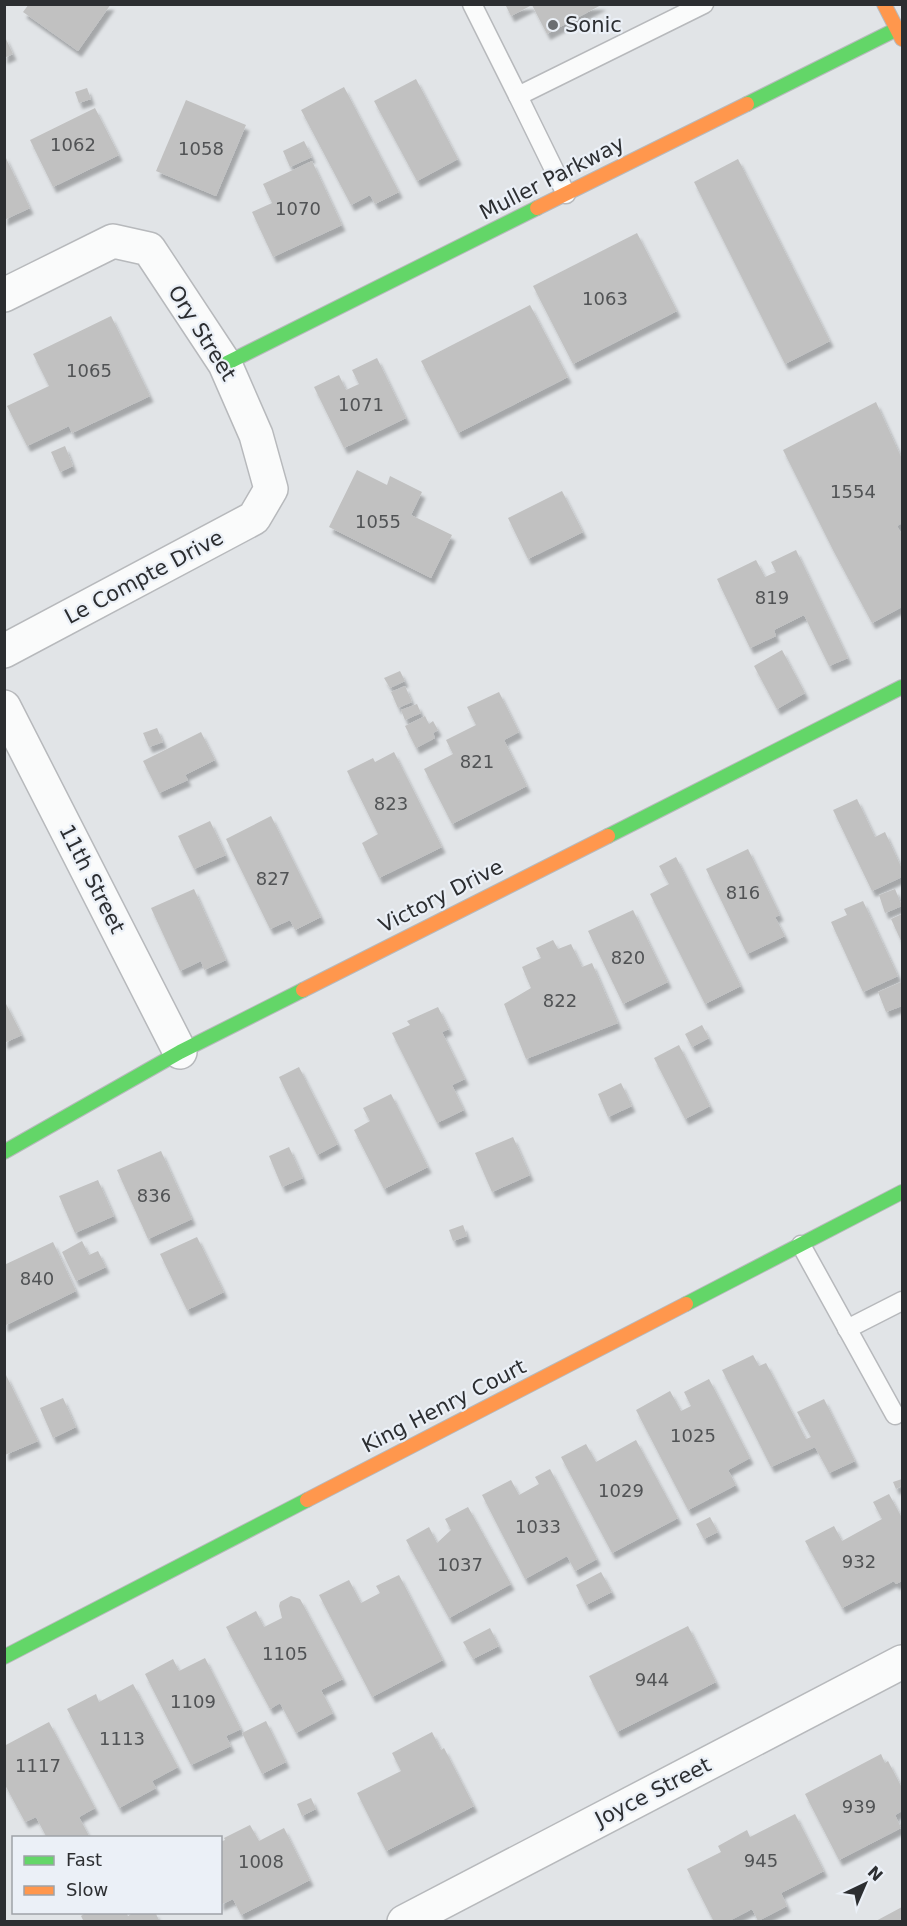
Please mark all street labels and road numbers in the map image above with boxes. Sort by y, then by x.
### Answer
street label: Muller Parkway [476,131,628,225]
street label: Ory Street [163,281,241,385]
street label: Le Compte Drive [61,525,227,629]
street label: 11th Street [54,821,130,937]
street label: Victory Drive [375,854,507,938]
street label: King Henry Court [358,1354,530,1458]
street label: Joyce Street [589,1753,715,1832]

